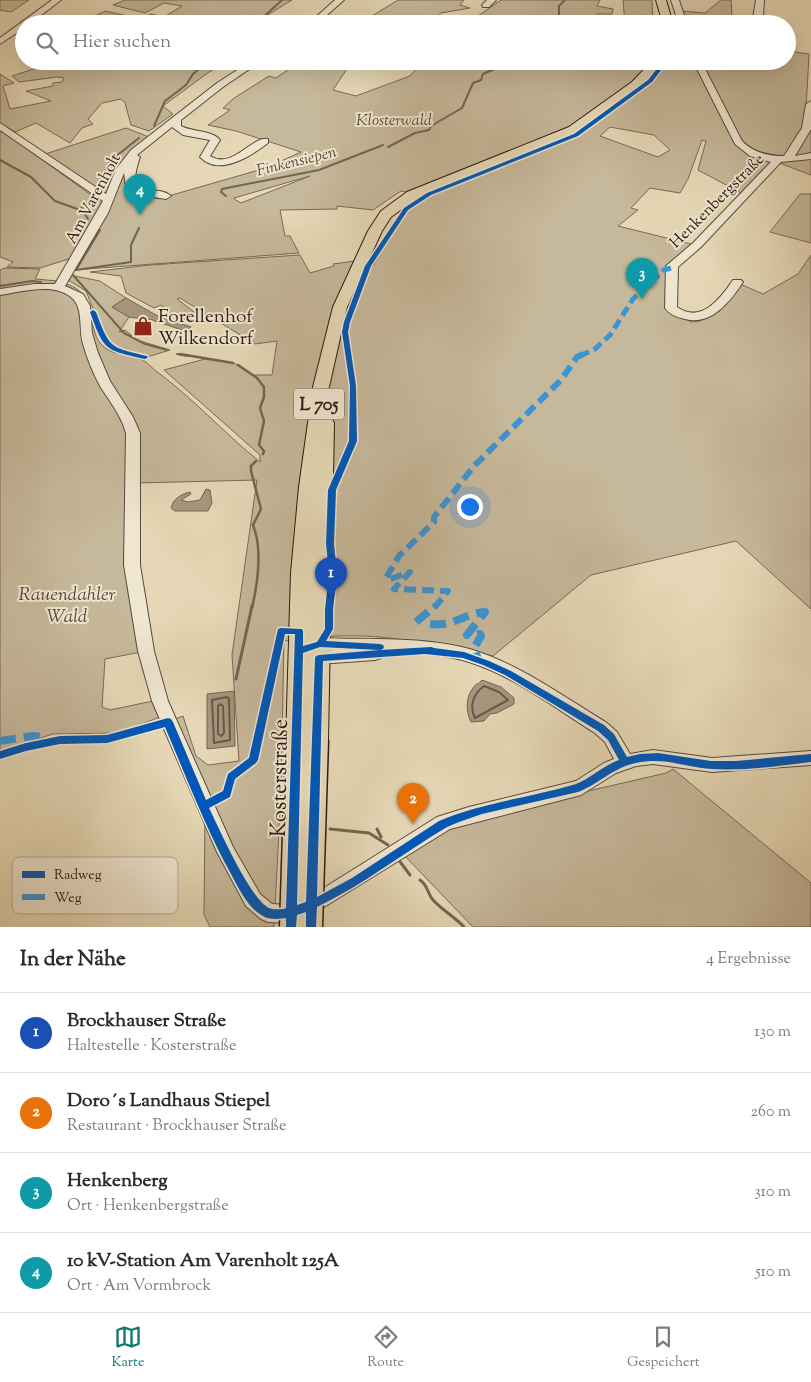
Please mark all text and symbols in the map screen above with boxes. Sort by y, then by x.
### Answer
search box [15,15,796,70]
icon: search [33,29,61,57]
text: Hier suchen [73,29,171,56]
park label: Klosterwald [356,110,432,133]
water label: Finkensiepen [254,141,340,183]
street label: Am Varenholt [61,149,128,248]
street label: Henkenbergstraße [665,149,770,254]
pin: 4 [124,174,156,215]
pin: 3 [626,258,658,299]
place label: Forellenhof Wilkendorf [158,304,255,353]
shop icon: Forellenhof Wilkendorf [132,315,154,337]
road number: L 705 [294,388,344,419]
your location [457,494,483,520]
pin: 1 [315,557,347,598]
park label: Rauendahler Wald [19,582,116,631]
street label: Kosterstraße [264,719,298,837]
pin: 2 [397,783,429,824]
legend [12,857,178,914]
text: Radweg [54,866,102,886]
text: Weg [54,889,82,909]
text: In der Nähe [20,945,126,975]
text: 4 Ergebnisse [706,948,791,971]
text: Brockhauser Straße [67,1008,226,1035]
text: 1 [33,1021,39,1044]
text: 130 m [754,1021,791,1044]
text: Haltestelle · Kosterstraße [67,1035,236,1058]
text: Doro´s Landhaus Stiepel [67,1088,270,1115]
text: 2 [32,1101,40,1124]
text: 260 m [750,1101,791,1124]
text: Restaurant · Brockhauser Straße [67,1115,287,1138]
text: Henkenberg [67,1168,168,1195]
text: 3 [33,1181,39,1204]
text: 310 m [754,1181,791,1204]
text: Ort · Henkenbergstraße [67,1195,229,1218]
text: 10 kV-Station Am Varenholt 125A [67,1248,339,1275]
text: 4 [32,1261,40,1284]
text: 510 m [755,1261,791,1284]
text: Ort · Am Vormbrock [67,1275,211,1298]
tab: Karte [111,1323,144,1373]
tab: Route [367,1323,404,1373]
tab: Gespeichert [627,1323,700,1373]

